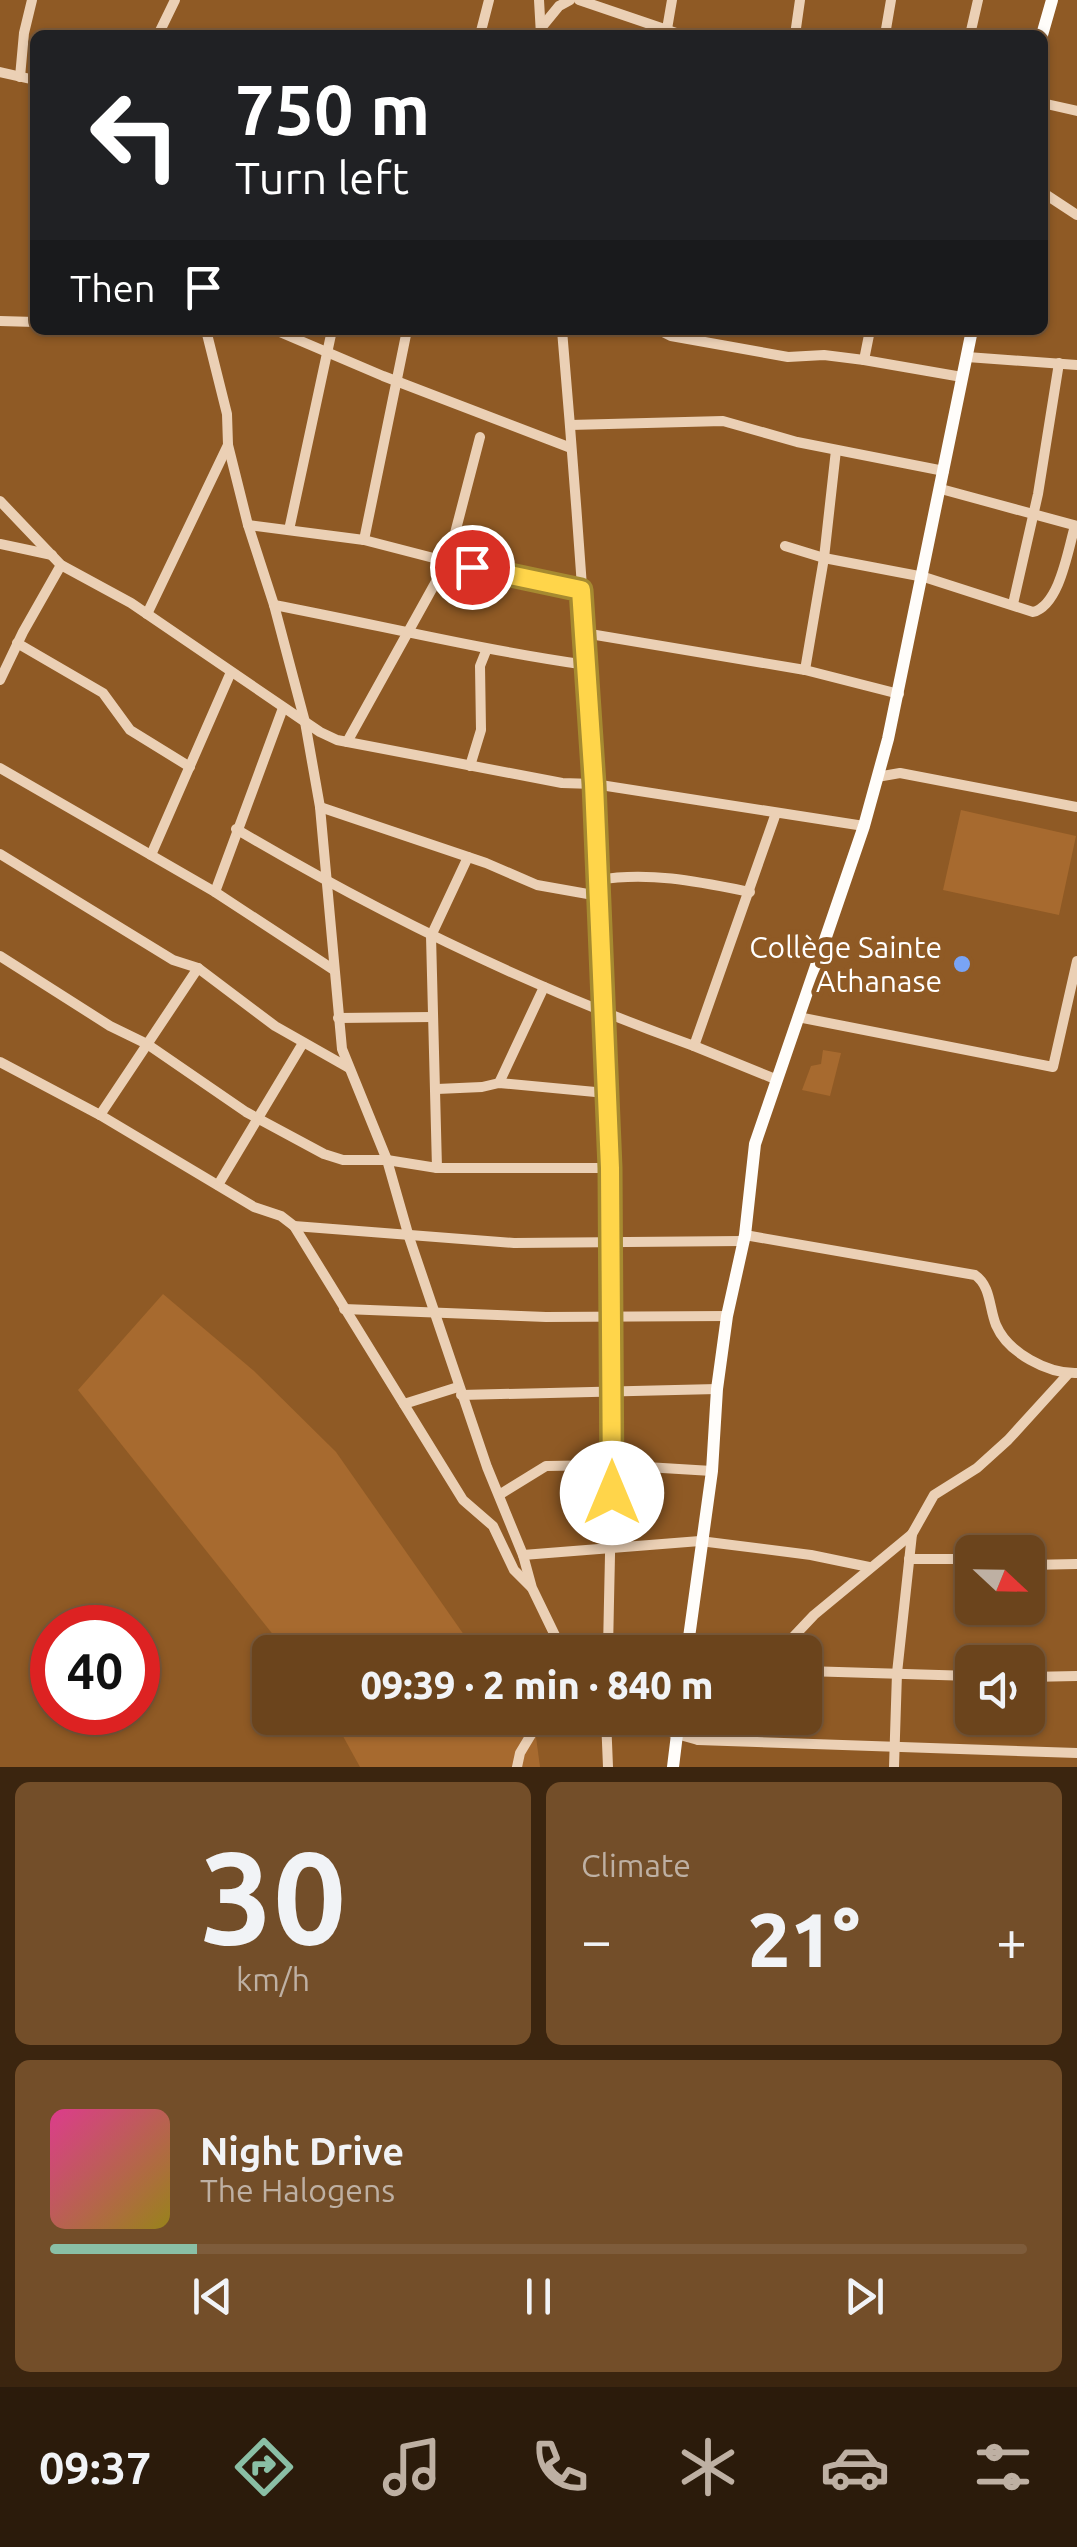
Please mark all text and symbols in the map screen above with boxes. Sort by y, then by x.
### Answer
icon: left [70,70,200,200]
text: 750 m [235,70,430,148]
text: Turn left [235,152,409,203]
icon: arrive [176,260,231,315]
text: Then [70,267,156,309]
pin [430,525,515,610]
icon: arrive [445,540,500,595]
place label: Collège Sainte Athanase [749,930,942,998]
marker: Collège Sainte Athanase [951,953,973,975]
position arrow [560,1441,664,1545]
north arrow [955,1535,1045,1625]
map controls [955,1535,1045,1735]
speed limit sign: 40 [30,1605,160,1735]
button: sound [955,1645,1045,1735]
text: 09:39 · 2 min · 840 m [360,1664,714,1706]
text: 30 [200,1823,346,1969]
text: Climate [581,1847,691,1883]
text: 21° [748,1897,860,1981]
text: − [581,1909,612,1970]
text: + [996,1909,1027,1970]
text: km/h [236,1961,310,1997]
text: Night Drive [200,2130,404,2172]
text: The Halogens [200,2172,395,2208]
icon: previous [185,2269,240,2324]
icon: pause [511,2269,566,2324]
icon: next [837,2269,892,2324]
icon: directions [229,2432,299,2502]
icon: music [377,2432,447,2502]
icon: phone [525,2432,595,2502]
icon: climate [673,2432,743,2502]
icon: car [820,2432,890,2502]
icon: filters [968,2432,1038,2502]
text: 09:37 [39,2442,151,2493]

